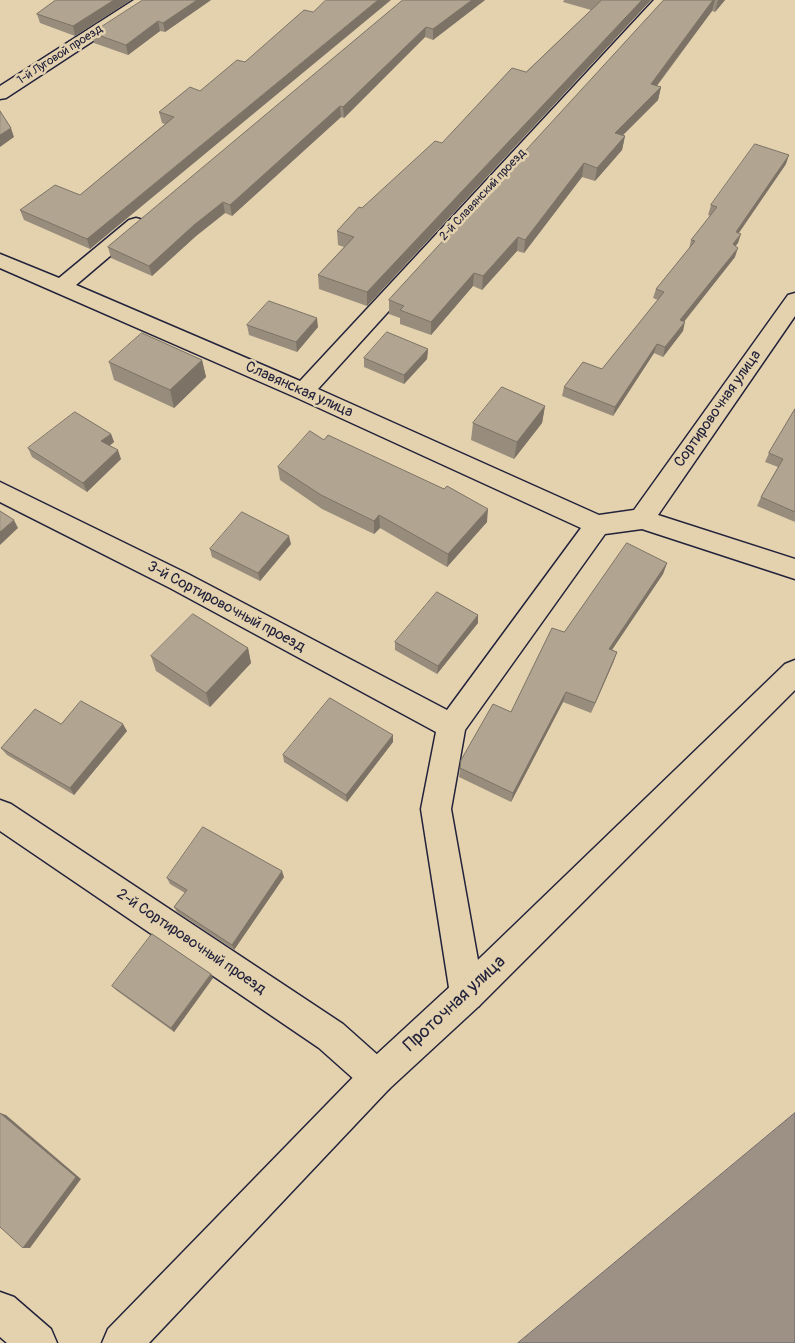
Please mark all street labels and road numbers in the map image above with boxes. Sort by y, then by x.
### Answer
street label: 1-й Луговой проезд [15,22,105,88]
street label: 2-й Славянский проезд [437,146,529,244]
street label: Сортировочная улица [671,347,765,471]
street label: Славянская улица [242,358,356,422]
street label: 3-й Сортировочный проезд [144,558,308,656]
street label: 2-й Сортировочный проезд [113,885,269,999]
street label: Проточная улица [400,951,510,1057]

